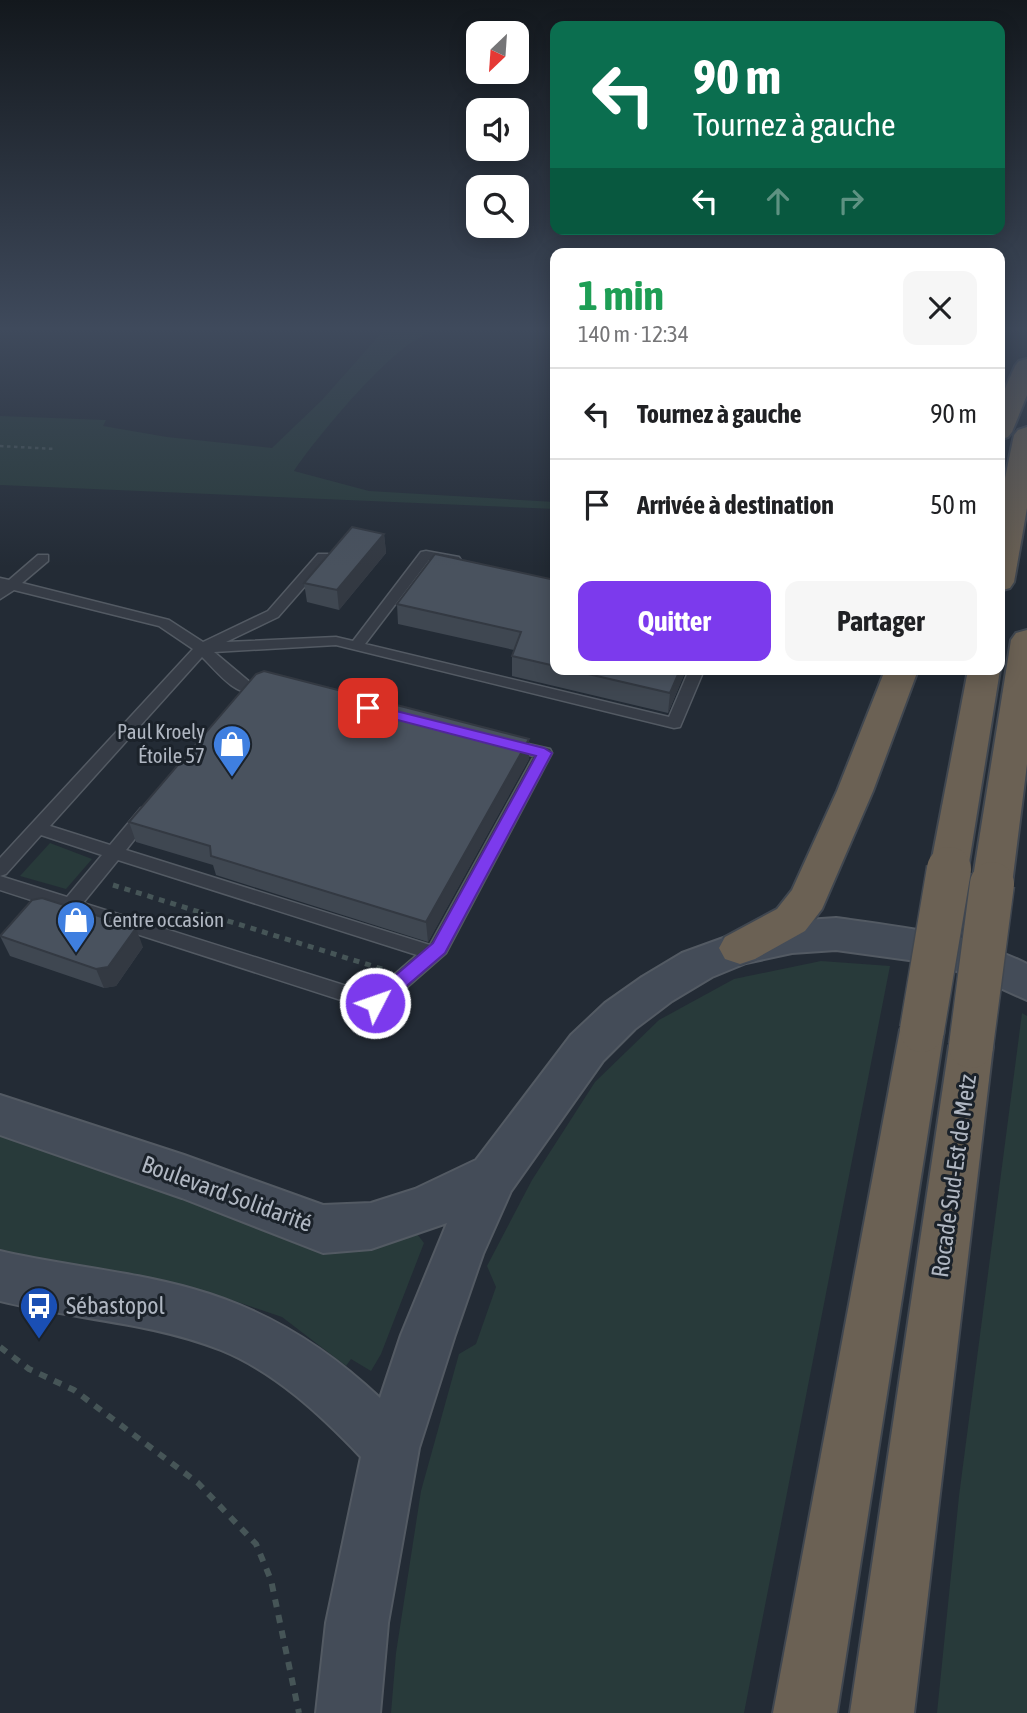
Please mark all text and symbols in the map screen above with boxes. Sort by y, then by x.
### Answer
north arrow [466,21,528,84]
map controls [466,21,529,238]
text: 90 m [693,48,781,104]
icon: left [578,49,669,140]
button: sound [466,98,529,161]
text: Tournez à gauche [693,106,896,143]
button: search [466,175,529,238]
icon: left [686,182,724,220]
icon: ahead [759,182,797,220]
icon: right [832,182,870,220]
text: 1 min [578,271,664,319]
button: close [903,271,977,345]
text: 140 m · 12:34 [578,321,689,347]
icon: left [578,395,616,433]
text: Tournez à gauche [637,399,802,429]
text: 90 m [930,399,977,429]
icon: arrive [578,486,616,524]
text: Arrivée à destination [637,490,834,520]
text: 50 m [930,490,977,520]
button: Quitter [578,581,771,661]
button: Partager [785,581,977,661]
pin [338,678,398,738]
icon: arrive [349,689,387,727]
place label: Paul Kroely Étoile 57 [117,719,205,767]
shop icon: Paul Kroely Étoile 57 [211,723,253,778]
shop icon: Centre occasion [55,899,97,954]
place label: Centre occasion [103,907,224,931]
position arrow [338,966,412,1040]
street label: Rocade Sud-Est de Metz [926,1072,981,1279]
street label: Boulevard Solidarité [138,1150,316,1237]
bus stop icon: Sébastopol [18,1285,60,1340]
place label: Sébastopol [66,1292,166,1319]

